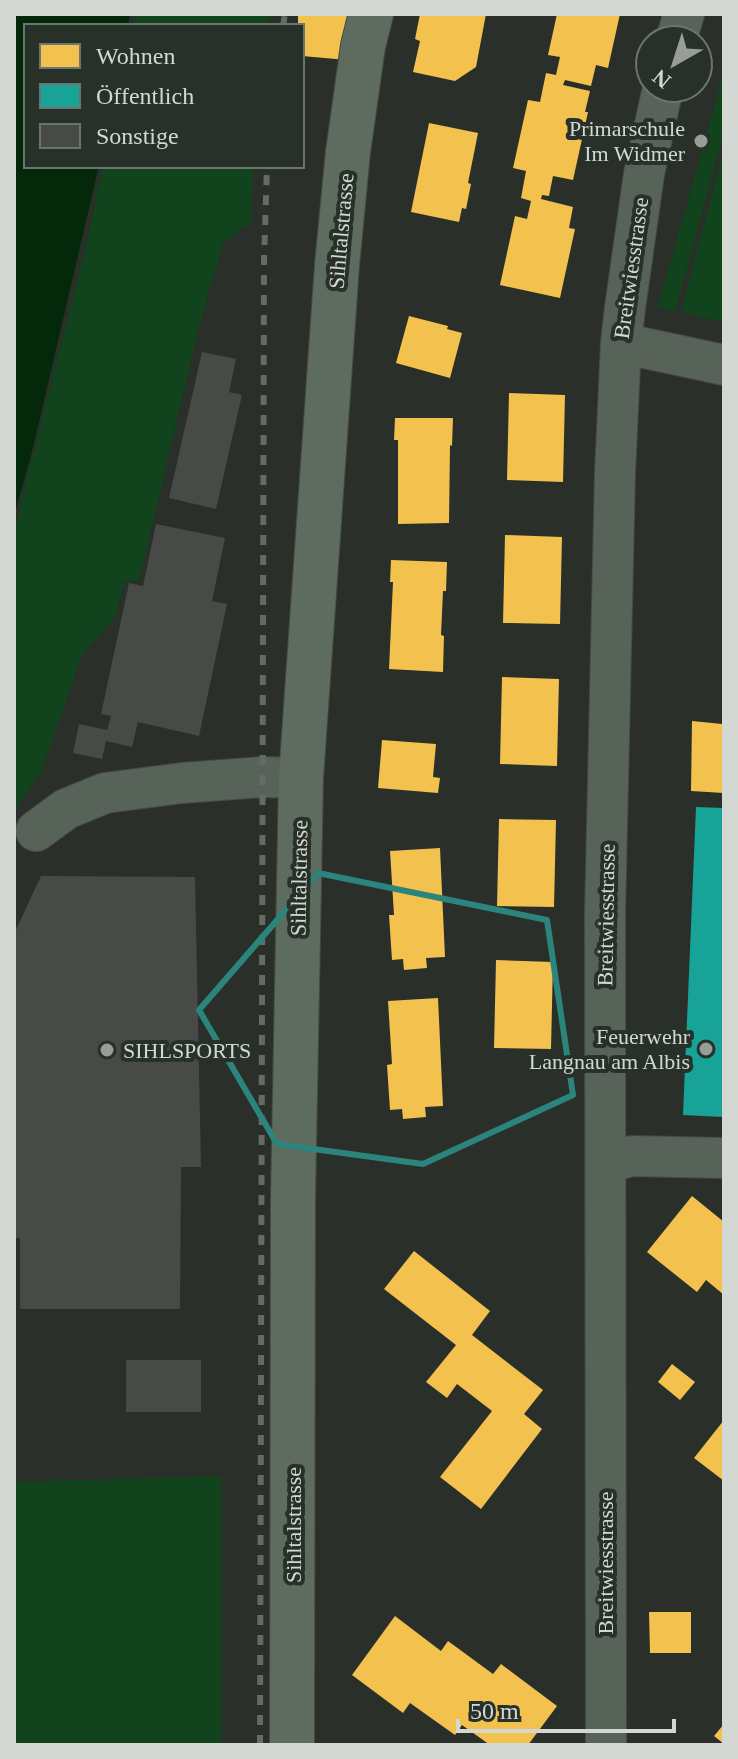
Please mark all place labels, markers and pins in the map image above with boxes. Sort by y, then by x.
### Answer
place label: Primarschule Im Widmer [569,116,686,166]
marker: Primarschule Im Widmer [692,132,710,150]
place label: Feuerwehr Langnau am Albis [529,1024,691,1074]
place label: SIHLSPORTS [123,1038,251,1063]
marker: Feuerwehr Langnau am Albis [697,1040,715,1058]
marker: SIHLSPORTS [98,1041,116,1059]

